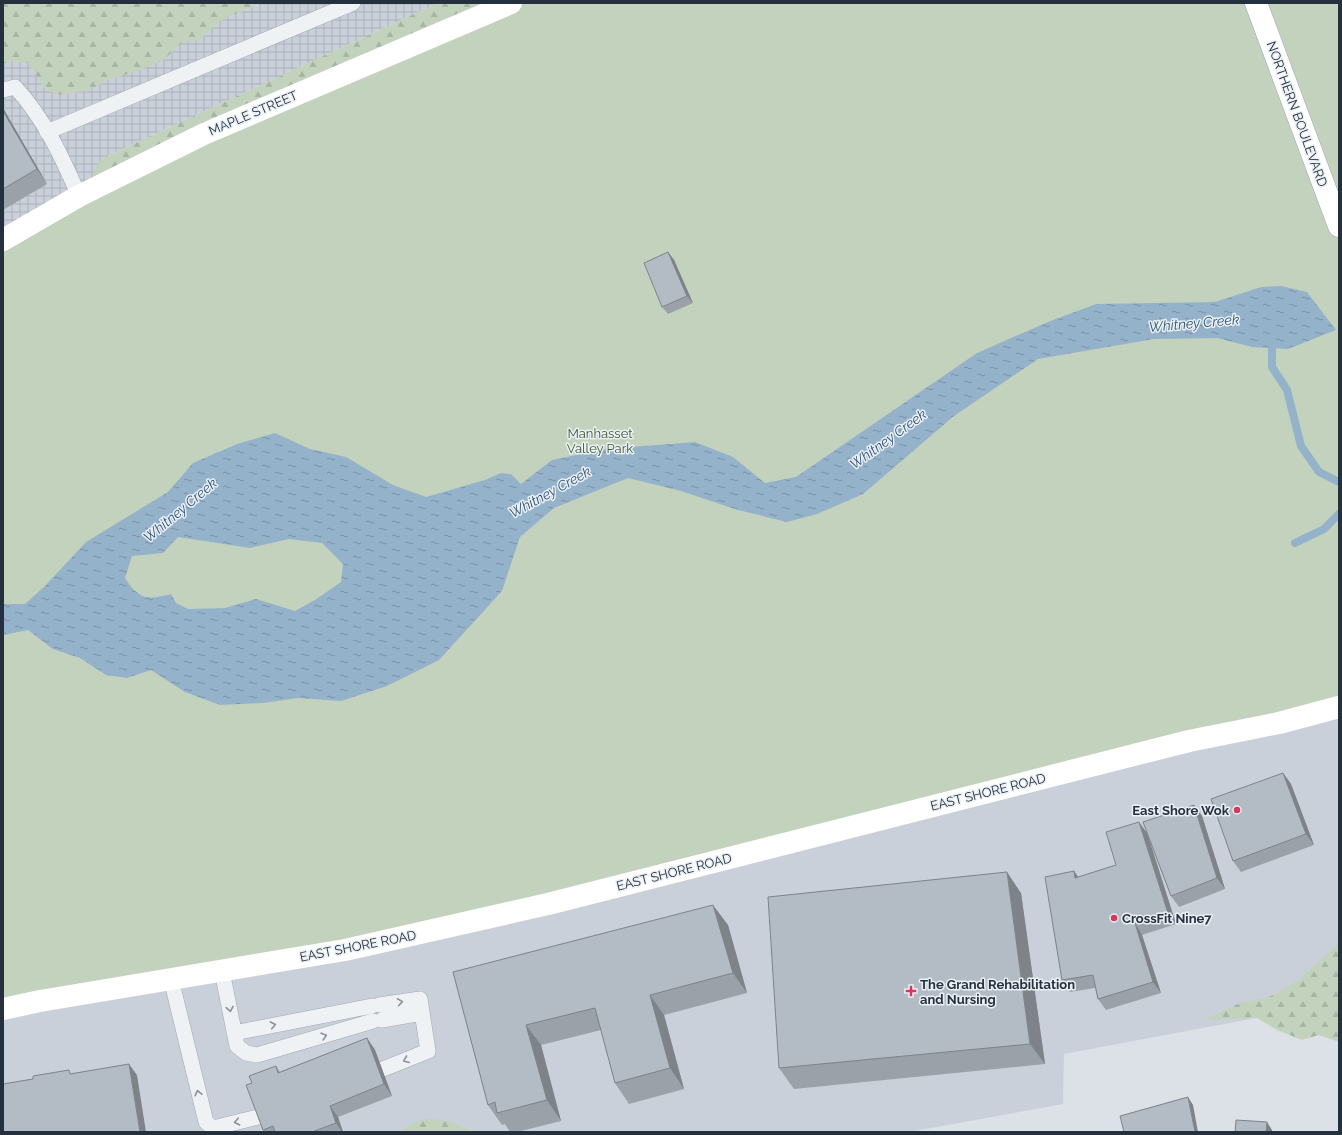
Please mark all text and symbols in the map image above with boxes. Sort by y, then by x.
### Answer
street label: NORTHERN BOULEVARD [1264,39,1330,189]
street label: MAPLE STREET [206,87,300,138]
water label: Whitney Creek [1148,311,1240,335]
water label: Whitney Creek [847,406,930,472]
park label: Manhasset Valley Park [567,426,633,456]
water label: Whitney Creek [506,463,594,521]
water label: Whitney Creek [140,474,220,545]
street label: EAST SHORE ROAD [929,770,1047,814]
place label: East Shore Wok [1132,803,1230,818]
marker: East Shore Wok [1232,805,1242,815]
street label: EAST SHORE ROAD [615,850,733,894]
place label: CrossFit Nine7 [1122,911,1212,926]
marker: CrossFit Nine7 [1109,913,1119,923]
street label: EAST SHORE ROAD [299,927,417,965]
place label: The Grand Rehabilitation and Nursing [920,977,1075,1007]
marker: The Grand Rehabilitation and Nursing [905,985,917,997]
one-way arrow [397,998,403,1007]
one-way arrow [225,1006,233,1012]
one-way arrow [269,1022,276,1030]
one-way arrow [320,1032,327,1041]
one-way arrow [402,1055,409,1063]
one-way arrow [195,1090,203,1096]
one-way arrow [234,1117,241,1126]

